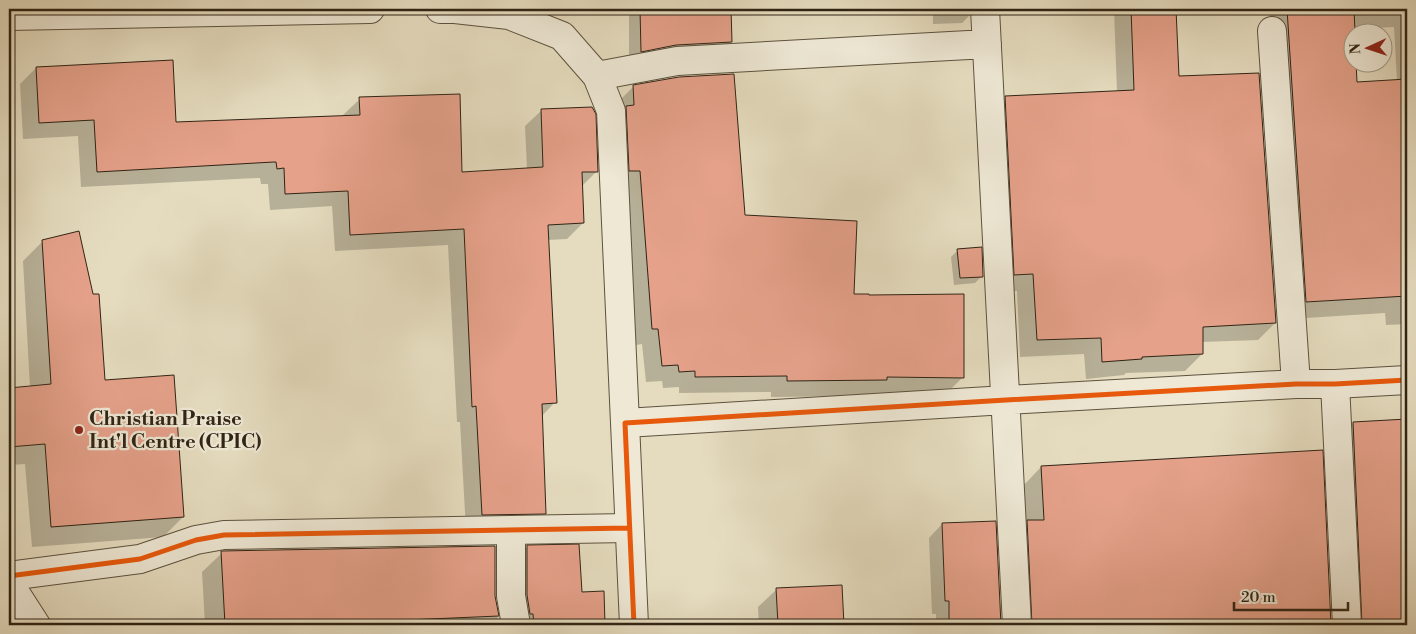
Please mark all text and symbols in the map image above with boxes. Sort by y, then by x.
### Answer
north arrow [1344,22,1394,72]
text: N [1347,43,1365,55]
place label: Christian Praise Int'l Centre (CPIC) [89,407,261,455]
marker: Christian Praise Int'l Centre (CPIC) [73,424,85,436]
scale bar [1234,579,1347,611]
text: 20 m [1241,588,1276,607]

